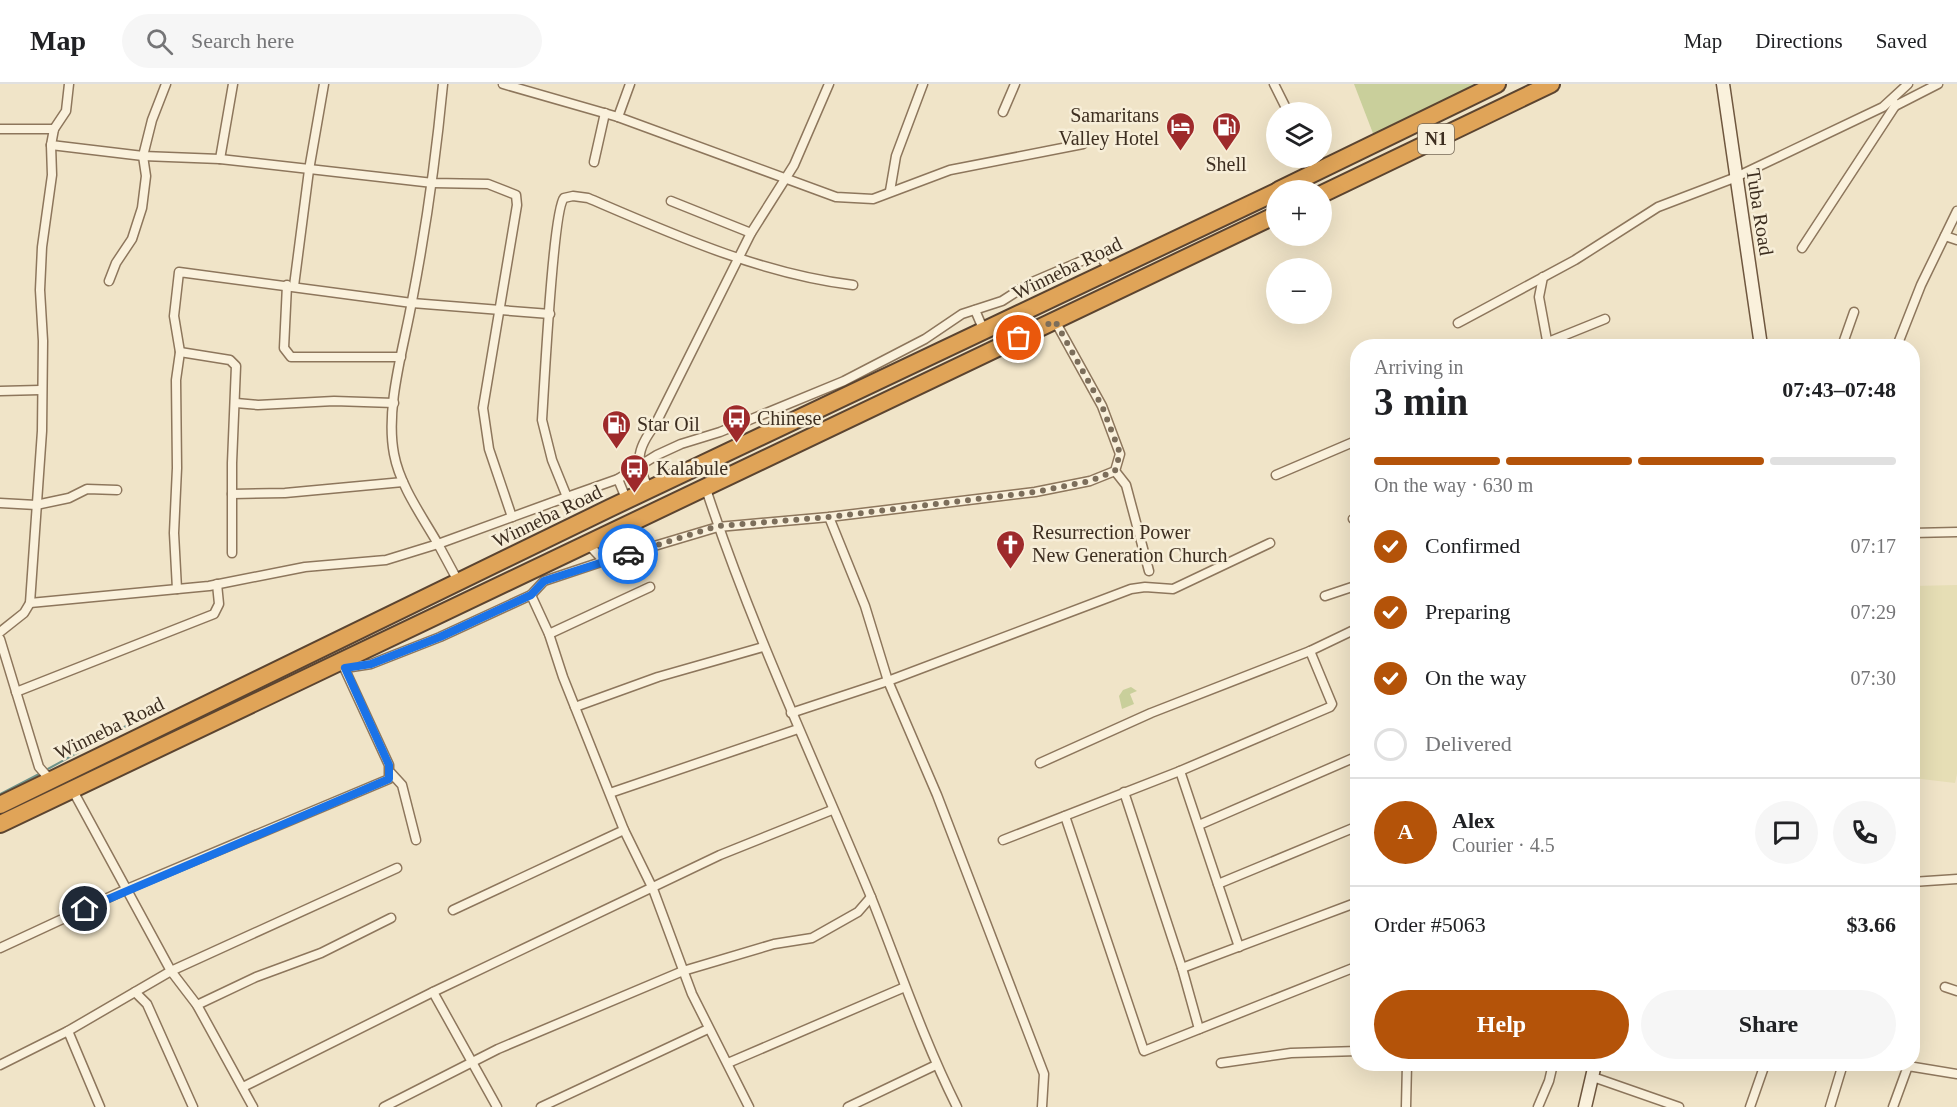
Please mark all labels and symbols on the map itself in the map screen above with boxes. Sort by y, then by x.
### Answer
place label: Samaritans Valley Hotel [1058,104,1159,150]
hotel icon: Samaritans Valley Hotel [1164,110,1196,152]
fuel station icon: Shell [1210,110,1242,152]
road number: N1 [1418,124,1454,154]
place label: Shell [1205,153,1247,175]
street label: Tuba Road [1742,167,1778,257]
street label: Winneba Road [1009,232,1125,304]
pin [993,312,1044,363]
bus stop icon: Chinese [720,402,752,444]
place label: Chinese [757,407,822,429]
fuel station icon: Star Oil [600,408,632,450]
place label: Star Oil [637,413,700,435]
bus stop icon: Kalabule [619,452,651,494]
place label: Kalabule [656,457,728,479]
street label: Winneba Road [489,480,605,552]
place label: Resurrection Power New Generation Church [1032,521,1228,566]
courier [598,524,658,584]
church icon: Resurrection Power New Generation Church [995,528,1027,570]
street label: Winneba Road [51,692,167,764]
pin [59,883,110,934]

